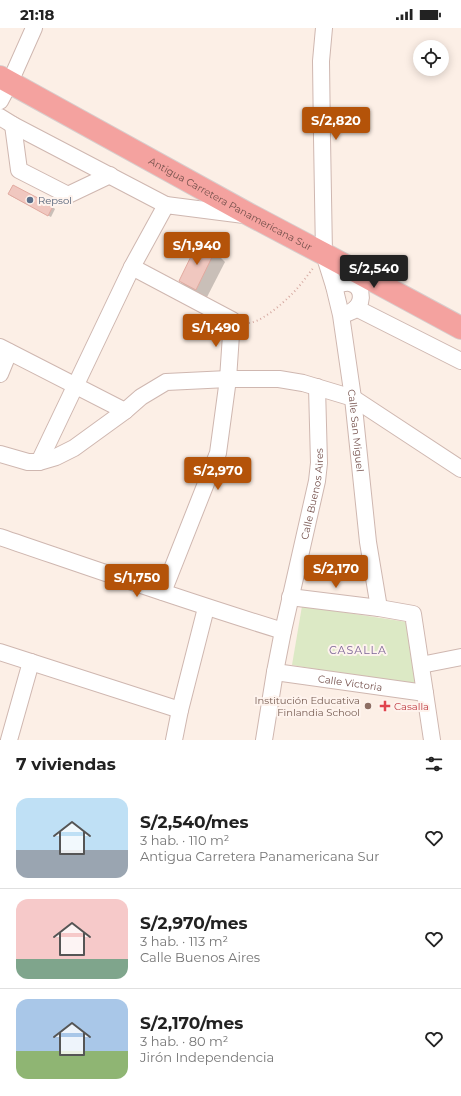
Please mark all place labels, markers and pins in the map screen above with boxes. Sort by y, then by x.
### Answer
pin: S/2,820 [299,107,373,141]
place label: Repsol [38,194,72,207]
marker: Repsol [25,195,35,205]
pin: S/1,940 [160,232,234,266]
pin: S/2,540 [337,255,411,289]
pin: S/1,490 [179,314,253,348]
pin: S/2,970 [181,457,255,491]
pin: S/2,170 [299,555,373,589]
pin: S/1,750 [100,564,174,598]
place label: Institución Educativa Finlandia School [254,694,360,719]
marker: Casalla [379,700,391,712]
place label: Casalla [394,700,429,713]
marker: Institución Educativa Finlandia School [363,701,373,711]

